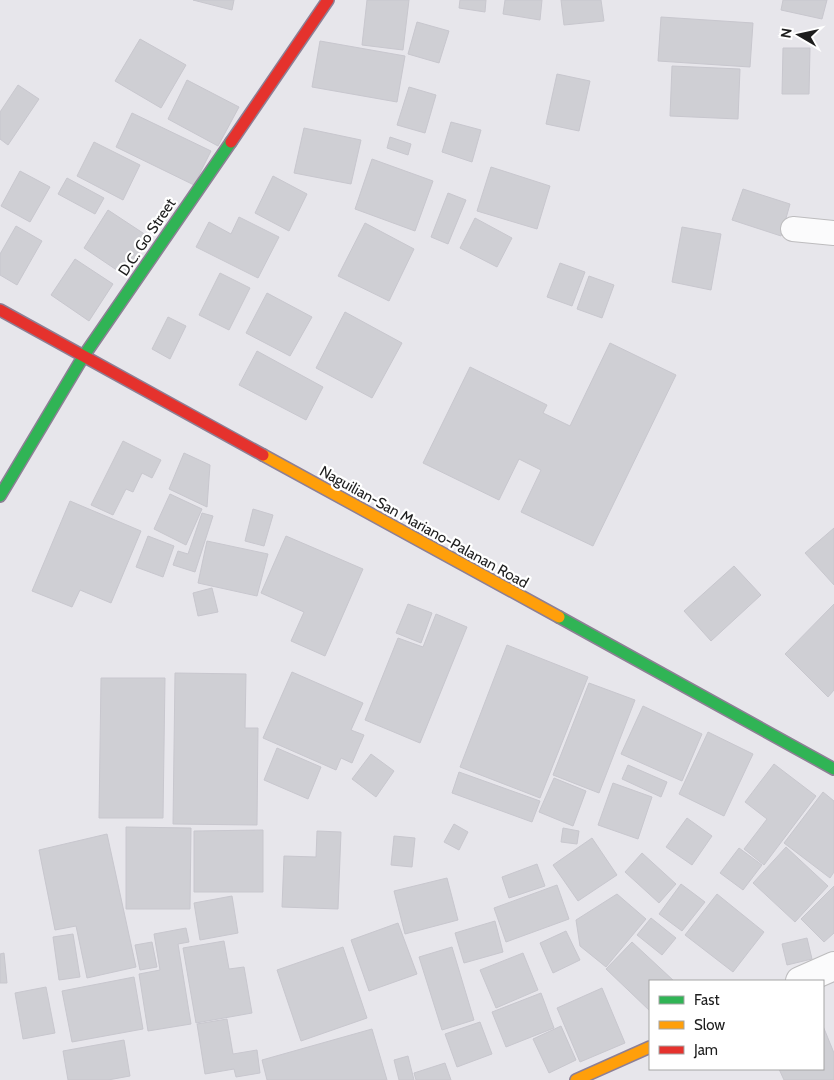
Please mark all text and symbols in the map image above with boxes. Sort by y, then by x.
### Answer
north arrow [774,10,824,60]
text: N [776,27,796,39]
street label: D.C. Go Street [115,195,179,279]
street label: Naguilian-San Mariano-Palanan Road [316,462,532,592]
legend [649,980,824,1070]
text: Fast [694,991,719,1009]
text: Slow [694,1016,725,1034]
text: Jam [693,1041,718,1059]

